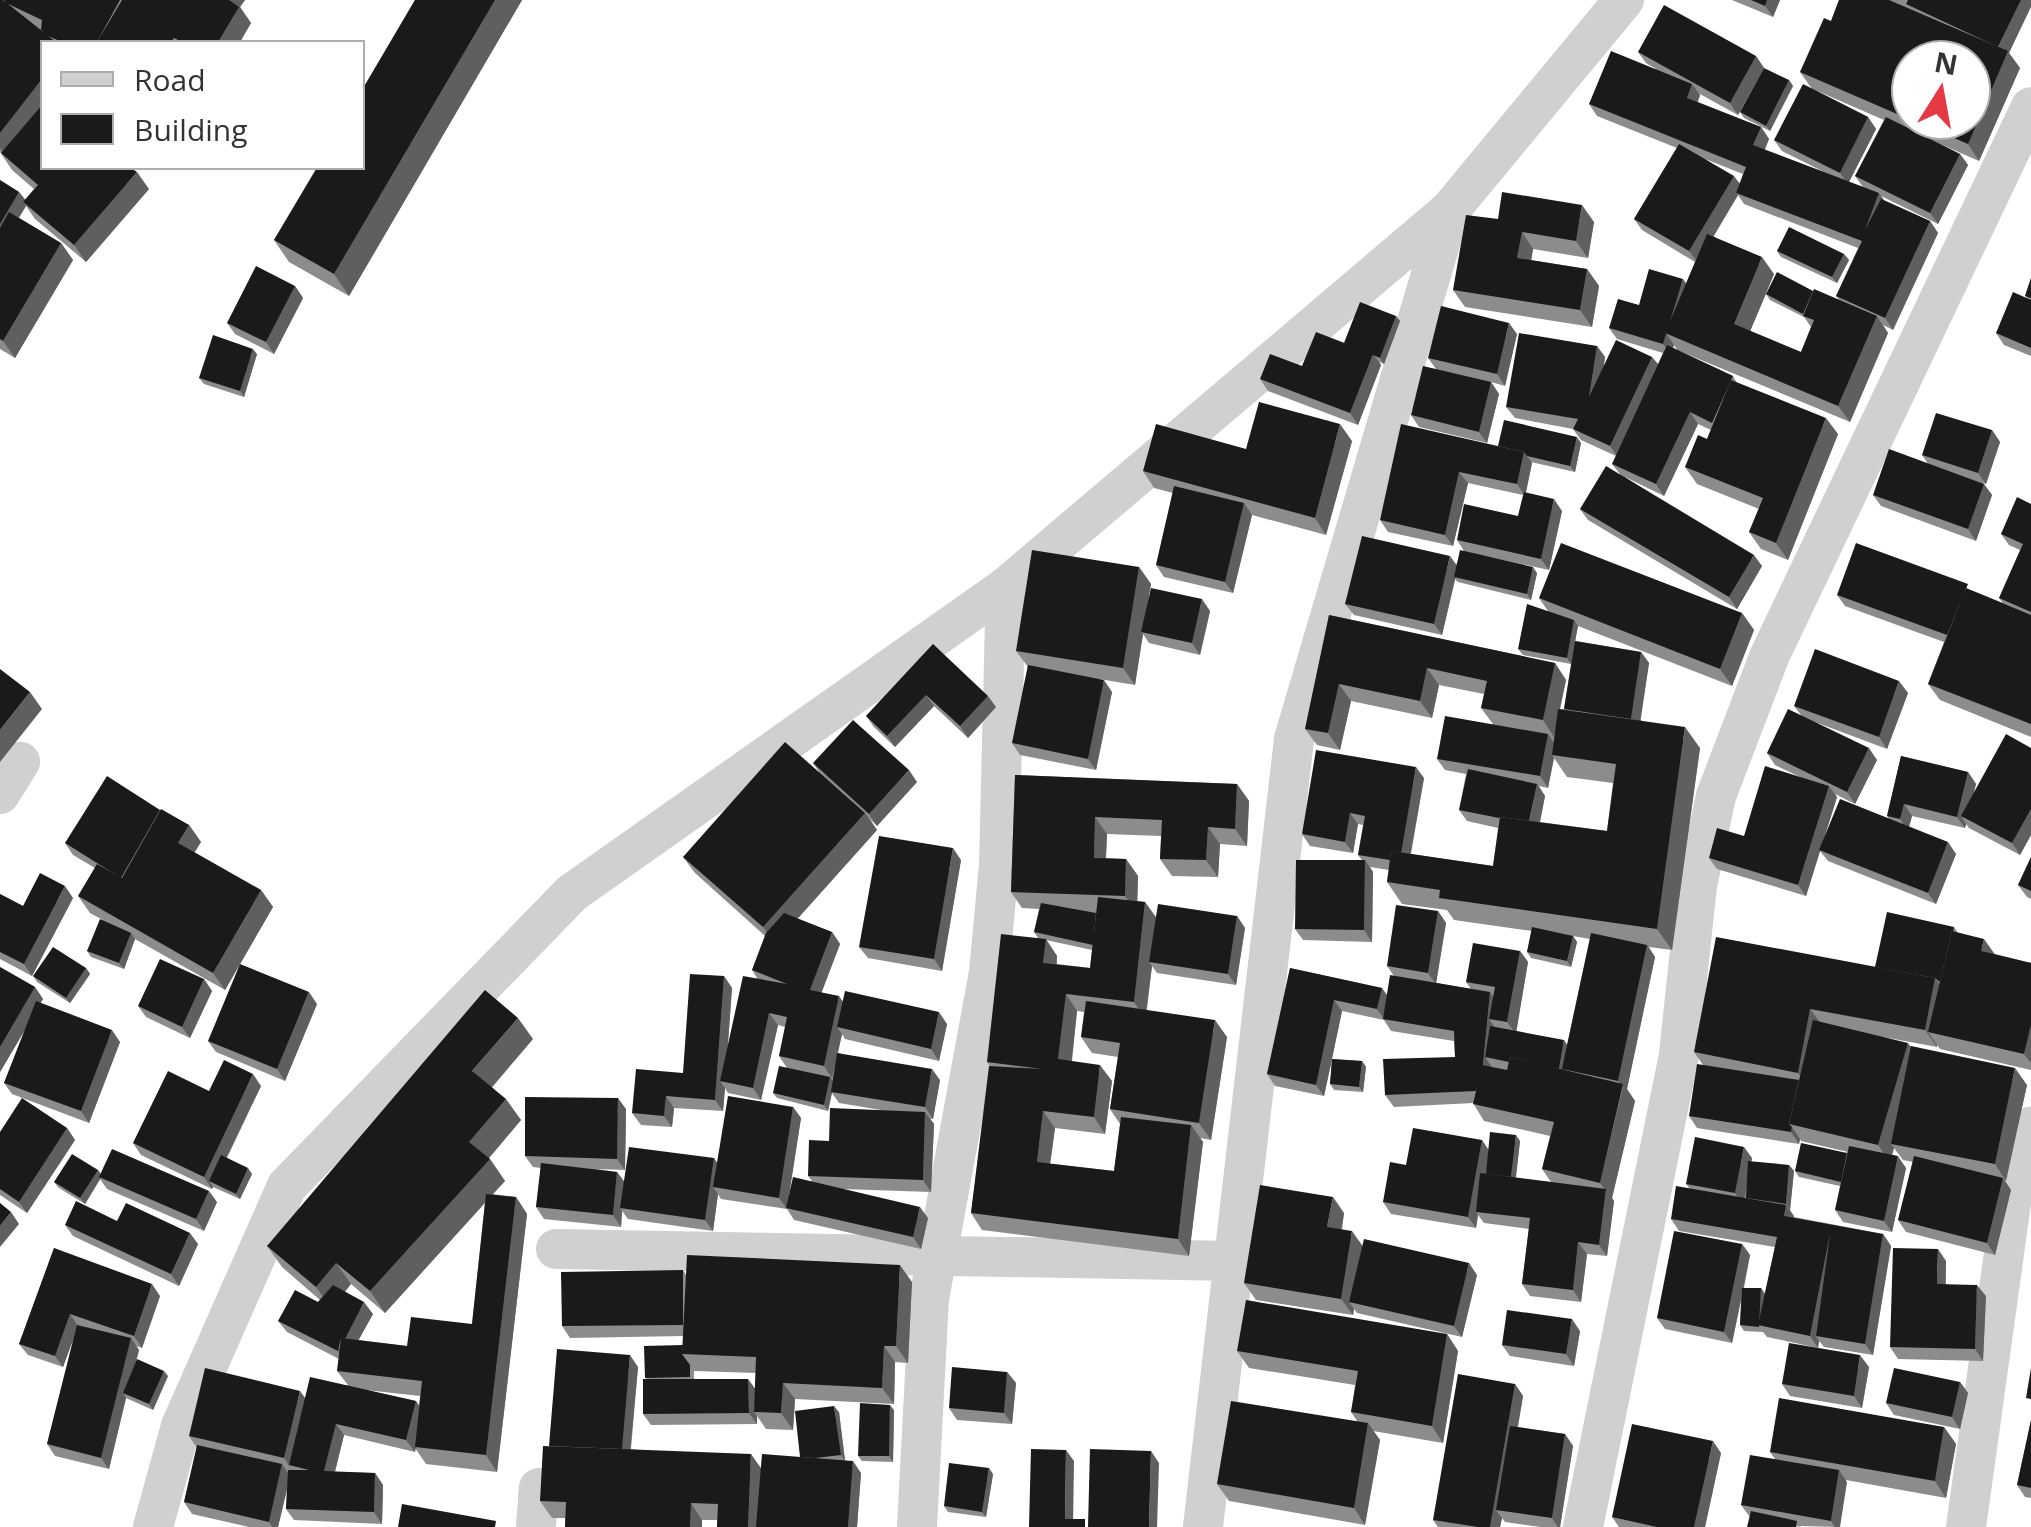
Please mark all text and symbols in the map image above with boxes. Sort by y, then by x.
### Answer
legend [40,40,365,170]
north arrow [1891,40,1991,140]
text: N [1932,42,1961,83]
text: Road [134,59,206,100]
text: Building [134,109,248,150]

